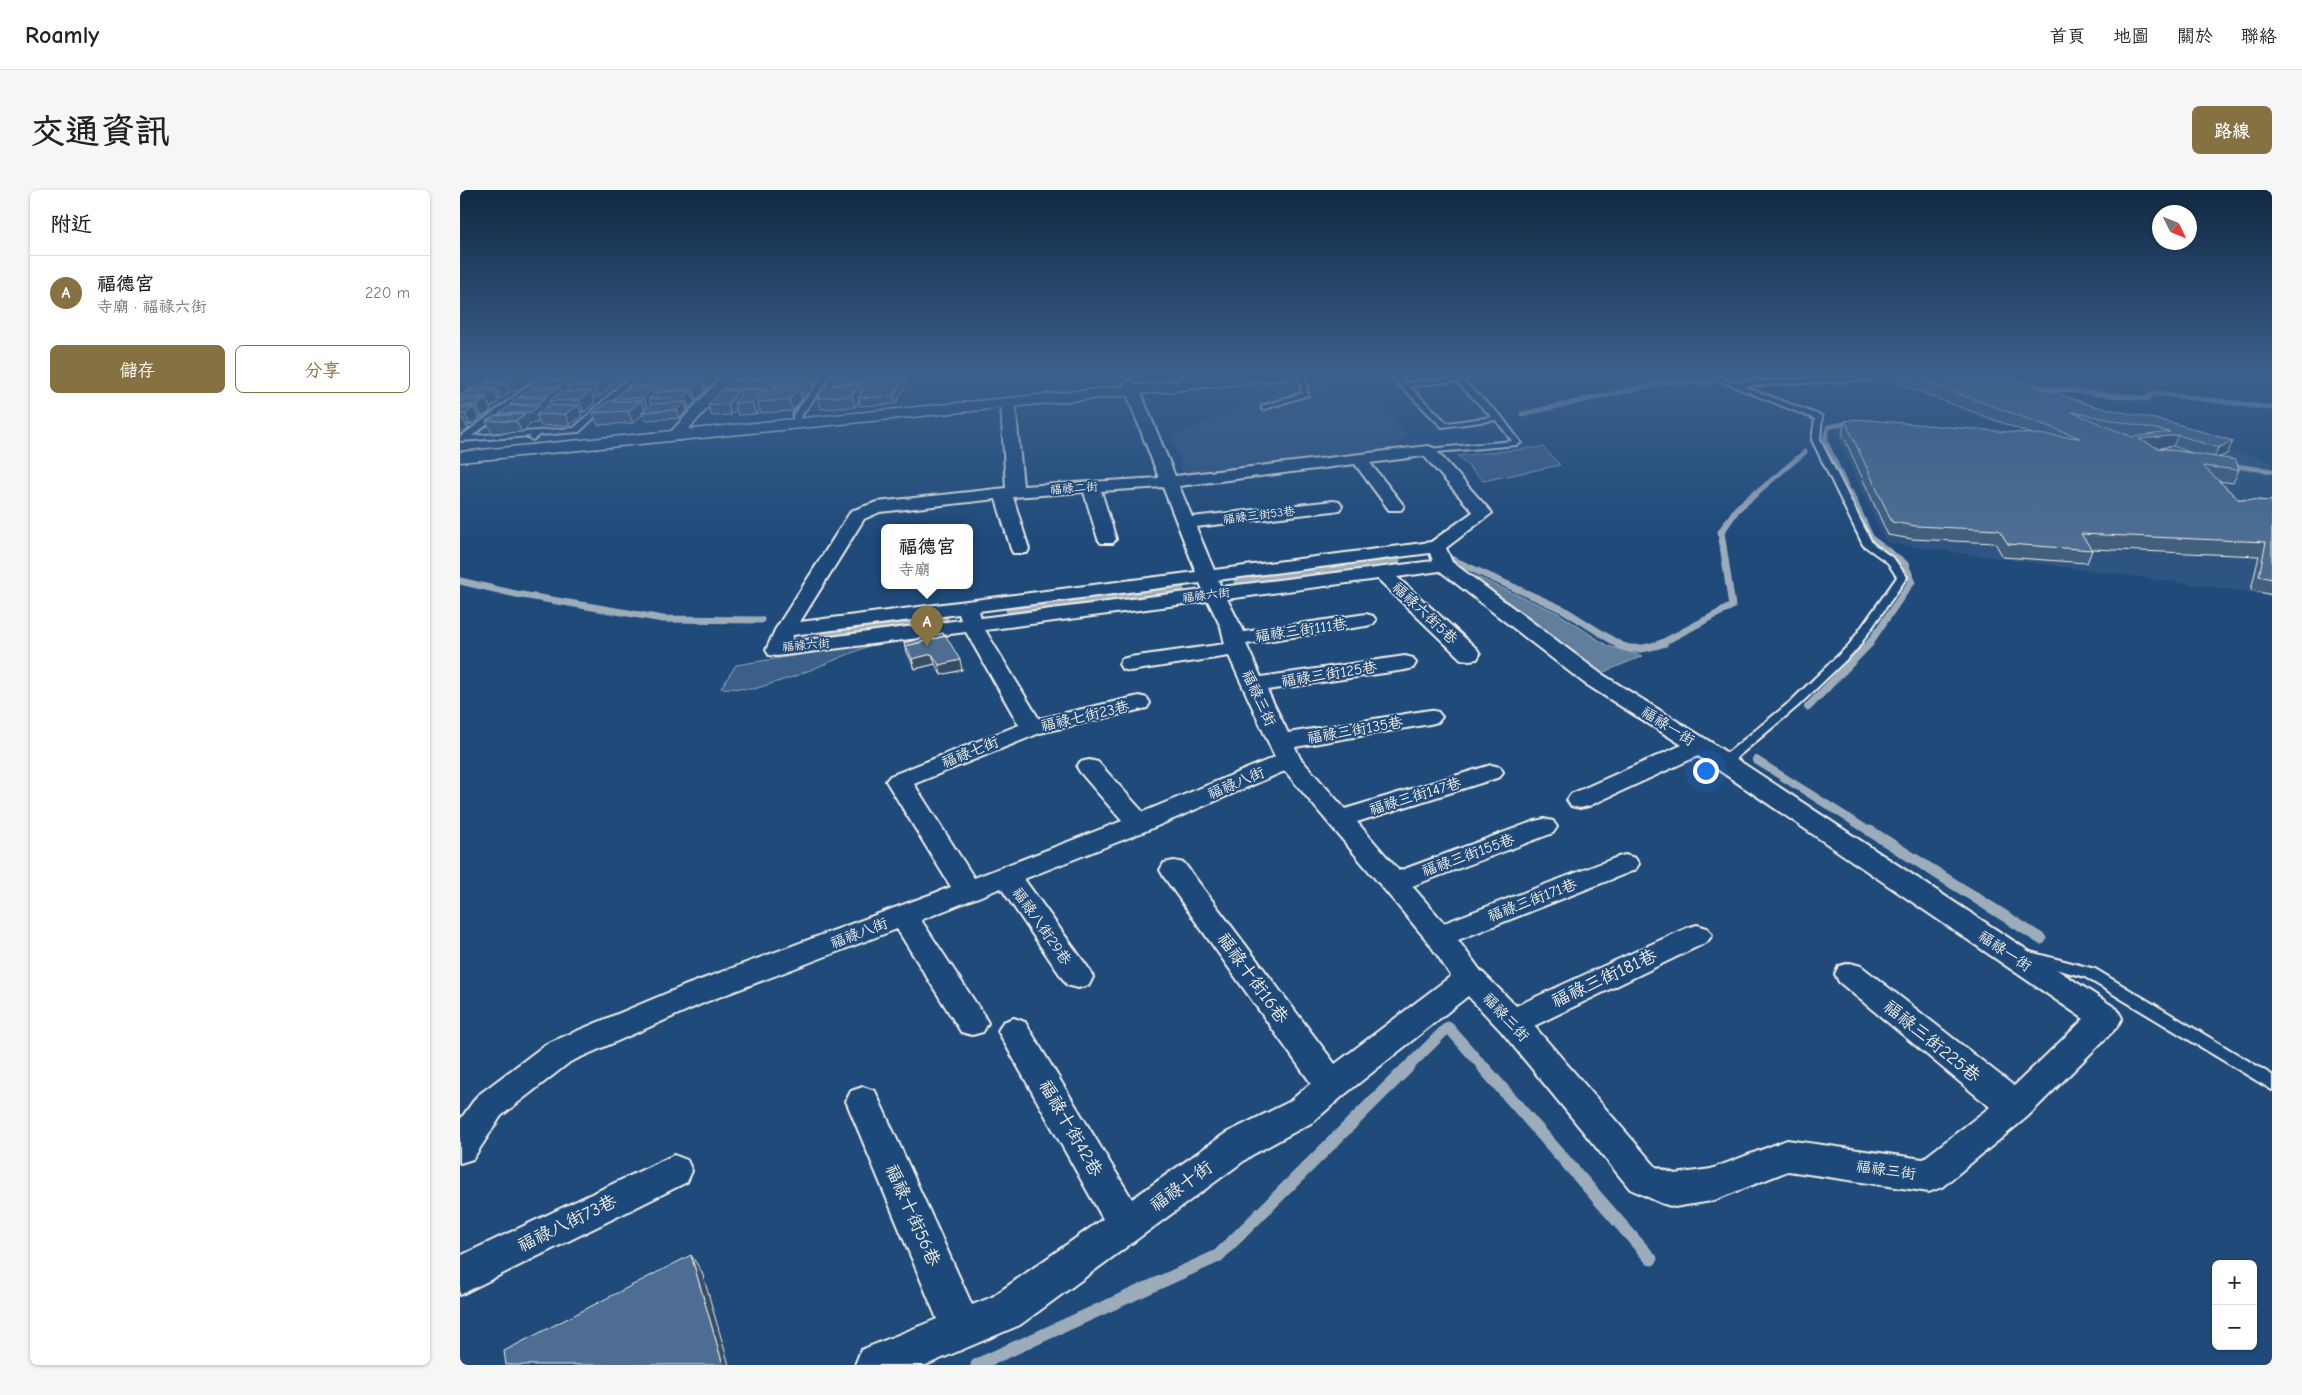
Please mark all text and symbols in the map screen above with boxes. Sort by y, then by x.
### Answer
text: Roamly [25,21,99,49]
text: 首頁 [2049,26,2085,47]
text: 地圖 [2113,26,2149,47]
text: 關於 [2177,26,2213,47]
text: 聯絡 [2241,26,2277,47]
button: 路線 [2192,106,2272,154]
text: 交通資訊 [30,111,170,152]
north arrow [2152,205,2197,250]
text: 附近 [50,212,92,236]
text: 福德宮 [97,273,154,295]
text: A [62,284,70,302]
text: 220 m [365,284,410,302]
text: 寺廟 · 福祿六街 [97,298,207,316]
button: 儲存 [50,345,225,393]
button: 分享 [235,345,410,393]
street label: 福祿二街 [1050,479,1098,497]
street label: 福祿三街53巷 [1222,504,1296,526]
popup [881,524,973,589]
text: 福德宮 [898,536,956,558]
text: 寺廟 [898,561,931,579]
street label: 福祿六街5巷 [1388,578,1462,648]
street label: 福祿六街 [1181,585,1231,605]
pin: A [911,606,943,647]
street label: 福祿三街111巷 [1254,615,1348,645]
street label: 福祿六街 [781,636,831,654]
street label: 福祿三街125巷 [1280,658,1378,690]
street label: 福祿三街 [1238,667,1280,729]
street label: 福祿七街23巷 [1039,697,1131,735]
street label: 福祿一街 [1638,702,1698,750]
street label: 福祿三街135巷 [1306,713,1404,747]
street label: 福祿七街 [939,732,1001,772]
your location [1693,758,1719,784]
street label: 福祿八街 [1205,763,1267,803]
street label: 福祿三街147巷 [1367,773,1463,819]
street label: 福祿三街155巷 [1419,830,1517,880]
street label: 福祿三街171巷 [1485,875,1579,925]
street label: 福祿八街29巷 [1009,884,1075,968]
street label: 福祿八街 [828,914,890,952]
street label: 福祿一街 [1975,927,2035,975]
street label: 福祿十街16巷 [1213,929,1293,1028]
street label: 福祿三街181巷 [1548,945,1660,1012]
street label: 福祿三街 [1479,989,1533,1045]
street label: 福祿三街225巷 [1879,996,1984,1087]
street label: 福祿十街42巷 [1034,1076,1107,1180]
street label: 福祿十街 [1146,1157,1217,1216]
street label: 福祿三街 [1855,1157,1917,1183]
street label: 福祿十街56巷 [881,1161,944,1269]
street label: 福祿八街73巷 [514,1190,620,1256]
map controls [2212,1260,2257,1350]
button: + [2212,1260,2257,1305]
button: − [2212,1305,2257,1350]

